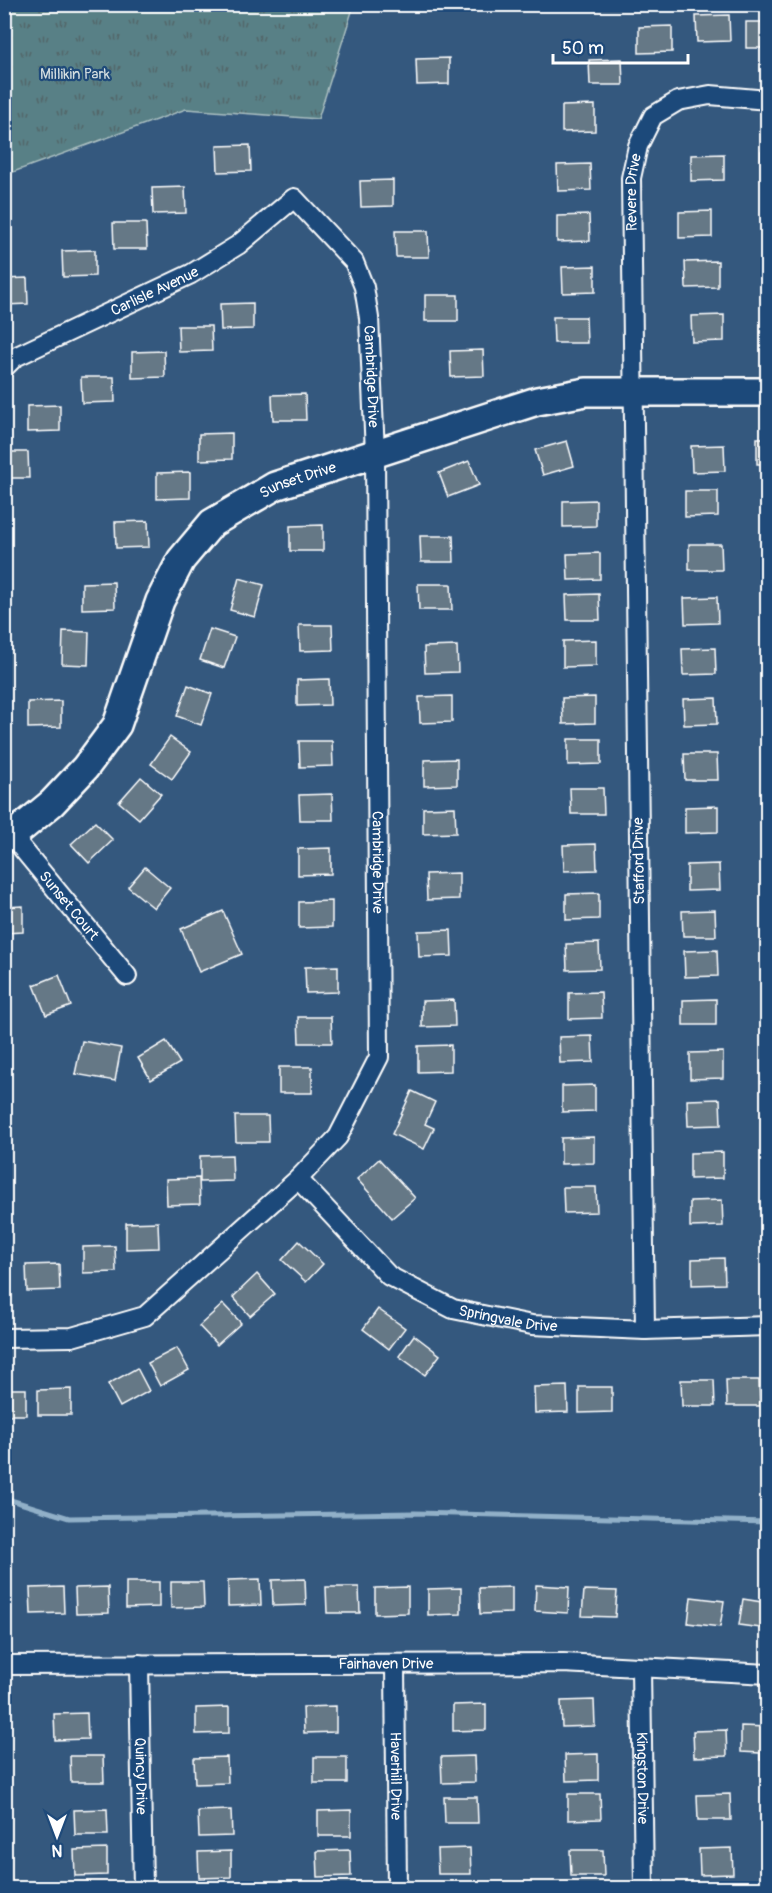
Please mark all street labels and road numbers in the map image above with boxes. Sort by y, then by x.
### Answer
street label: Revere Drive [621,151,646,231]
street label: Carlisle Avenue [108,262,203,320]
street label: Cambridge Drive [360,325,383,429]
street label: Sunset Drive [256,457,339,503]
street label: Cambridge Drive [368,811,388,914]
street label: Stafford Drive [629,817,649,905]
street label: Sunset Court [35,867,104,945]
street label: Springvale Drive [457,1301,558,1336]
street label: Fairhaven Drive [339,1654,434,1673]
street label: Haverhill Drive [386,1732,406,1821]
street label: Kingston Drive [632,1732,653,1825]
street label: Quincy Drive [131,1737,151,1815]

